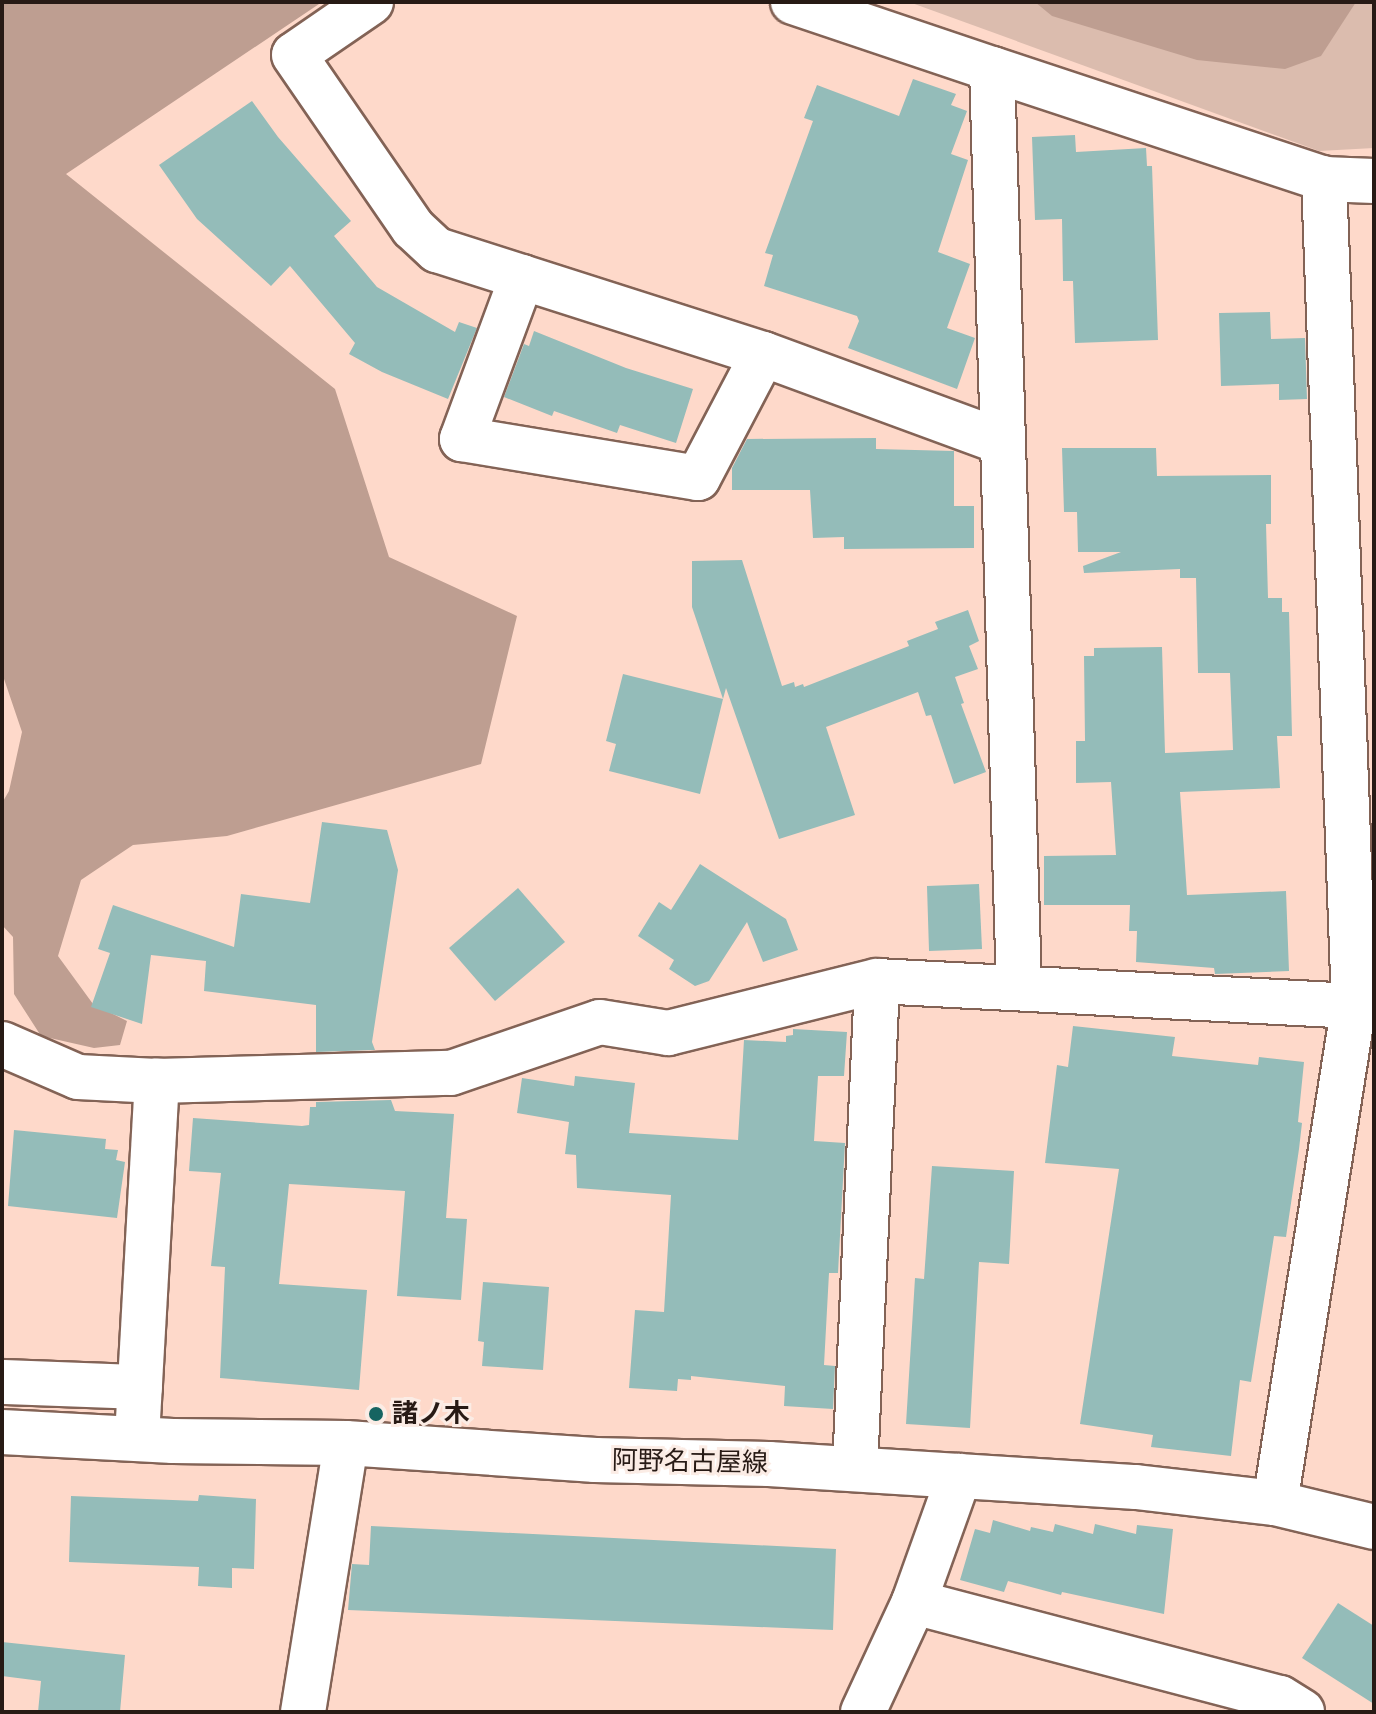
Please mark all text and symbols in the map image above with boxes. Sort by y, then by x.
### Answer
place label: 諸ノ木 [392,1398,470,1430]
marker: 諸ノ木 [367,1405,385,1423]
street label: 阿野名古屋線 [612,1445,768,1479]

